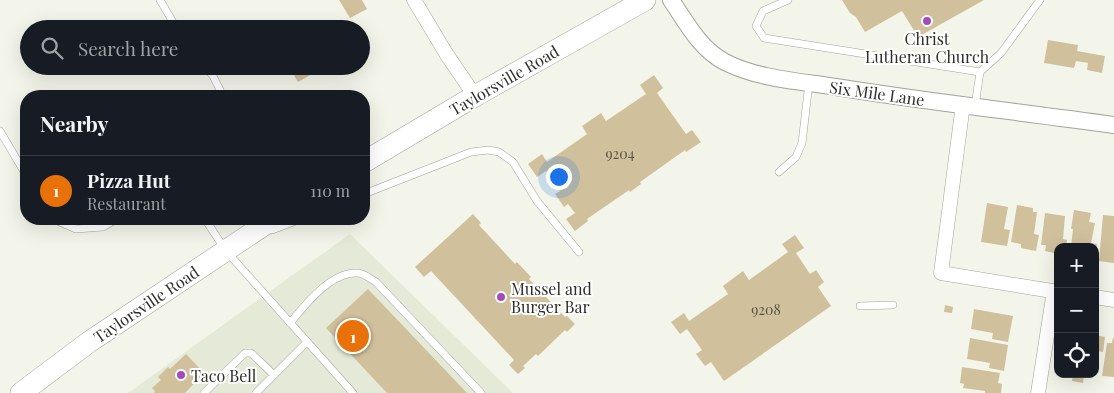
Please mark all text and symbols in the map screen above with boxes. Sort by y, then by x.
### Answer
marker: Christ Lutheran Church [921,15,933,27]
search box [20,20,370,75]
place label: Christ Lutheran Church [865,28,990,67]
icon: search [38,34,66,62]
text: Search here [78,35,178,61]
street label: Taylorsville Road [446,40,562,120]
street label: Six Mile Lane [828,76,926,110]
text: Nearby [40,109,109,137]
house number: 9204 [605,144,635,163]
your location [546,164,572,190]
text: Pizza Hut [87,167,171,193]
text: 1 [53,180,59,201]
text: 110 m [310,180,350,201]
text: Restaurant [87,193,166,214]
map controls [1054,243,1099,378]
button: + [1054,243,1099,288]
street label: Taylorsville Road [89,261,203,347]
place label: Mussel and Burger Bar [511,278,592,317]
button: − [1054,288,1099,333]
marker: Mussel and Burger Bar [495,291,507,303]
house number: 9208 [751,300,781,319]
pin: 1 [337,317,369,355]
button: locate [1054,333,1099,378]
place label: Taco Bell [191,365,257,386]
marker: Taco Bell [175,369,187,381]

